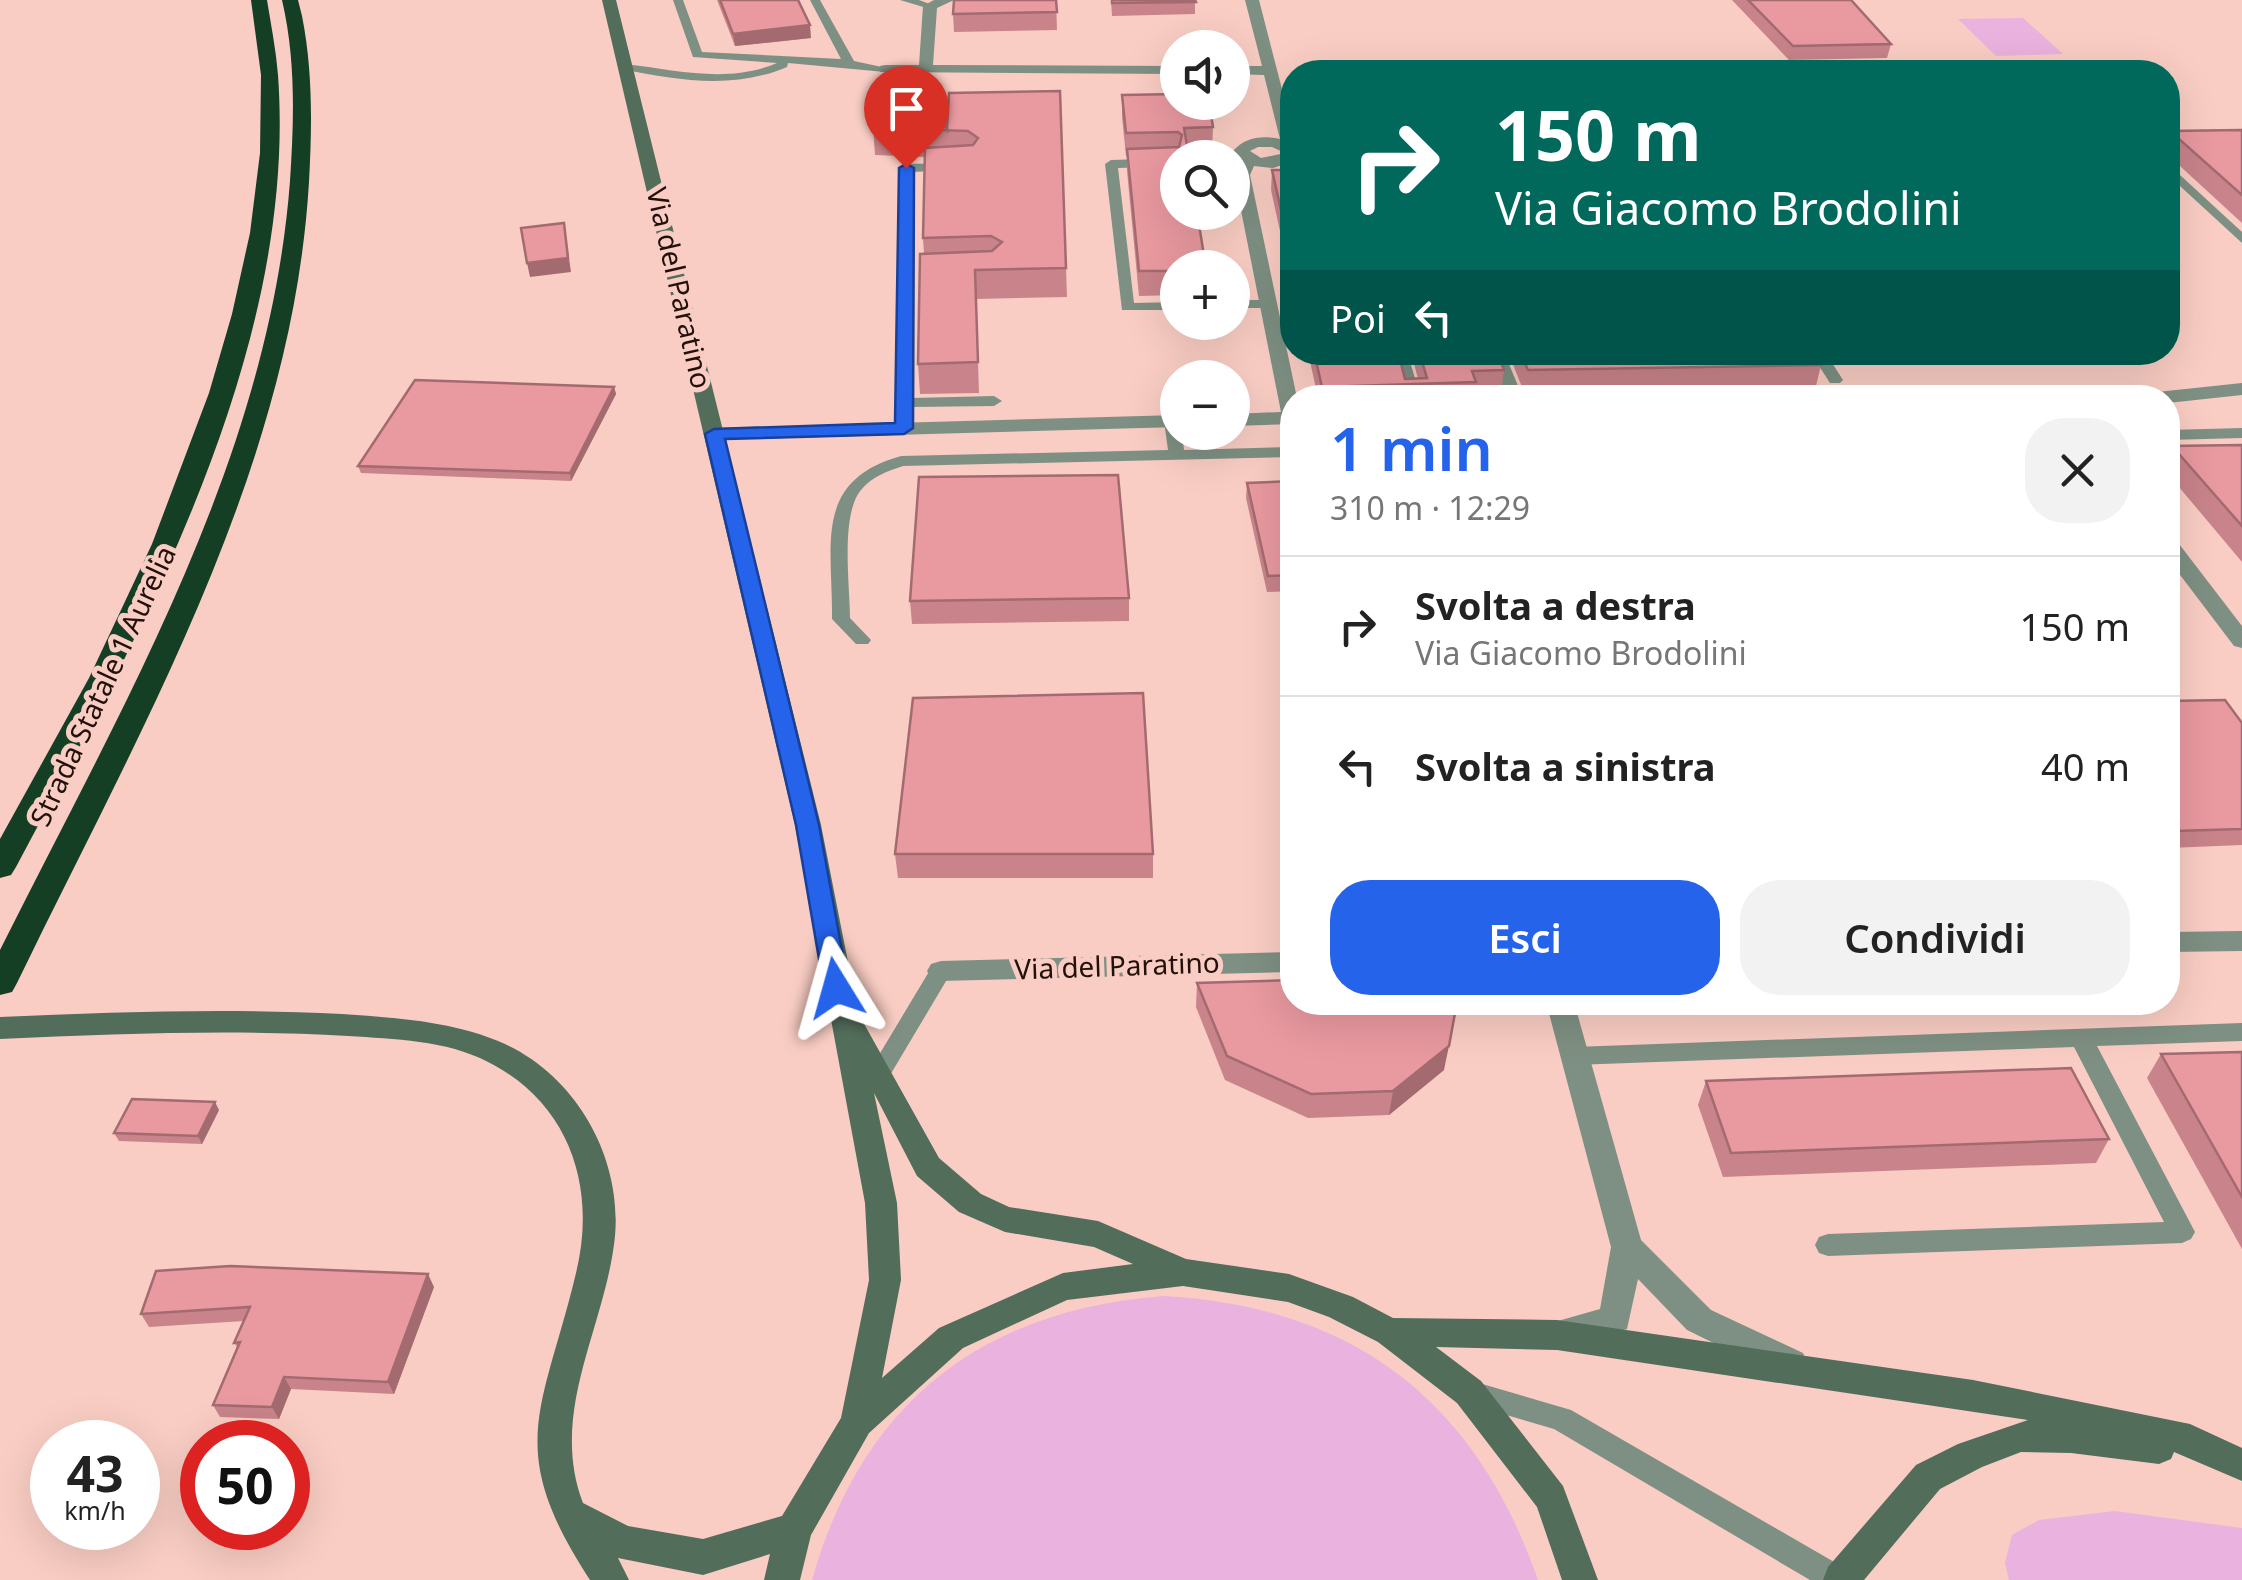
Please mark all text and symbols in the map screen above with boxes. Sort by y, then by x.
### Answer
map controls [1160,30,1250,450]
button: sound [1160,30,1250,120]
pin [864,66,949,169]
icon: arrive [879,81,934,136]
text: 150 m [1495,86,1702,182]
icon: right [1330,100,1460,230]
button: search [1160,140,1250,230]
text: Via Giacomo Brodolini [1495,177,1962,238]
street label: Via del Paratino [638,183,722,392]
button: + [1160,250,1250,340]
icon: left [1406,290,1461,345]
text: Poi [1330,292,1386,344]
button: − [1160,360,1250,450]
text: 1 min [1330,407,1493,489]
button: close [2025,418,2130,523]
text: 310 m · 12:29 [1330,486,1530,529]
street label: Strada Statale 1 Aurelia [20,539,184,832]
text: Svolta a destra [1415,579,1696,631]
icon: right [1330,599,1385,654]
text: 150 m [2019,600,2130,652]
text: Via Giacomo Brodolini [1415,631,1747,674]
icon: left [1330,739,1385,794]
text: Svolta a sinistra [1415,740,1716,792]
text: 40 m [2041,740,2130,792]
button: Esci [1330,880,1720,995]
button: Condividi [1740,880,2130,995]
position arrow [784,936,888,1040]
street label: Via del Paratino [1014,942,1220,988]
speed limit sign: 50 [180,1420,310,1550]
text: 43 [66,1439,124,1507]
text: km/h [64,1493,126,1527]

